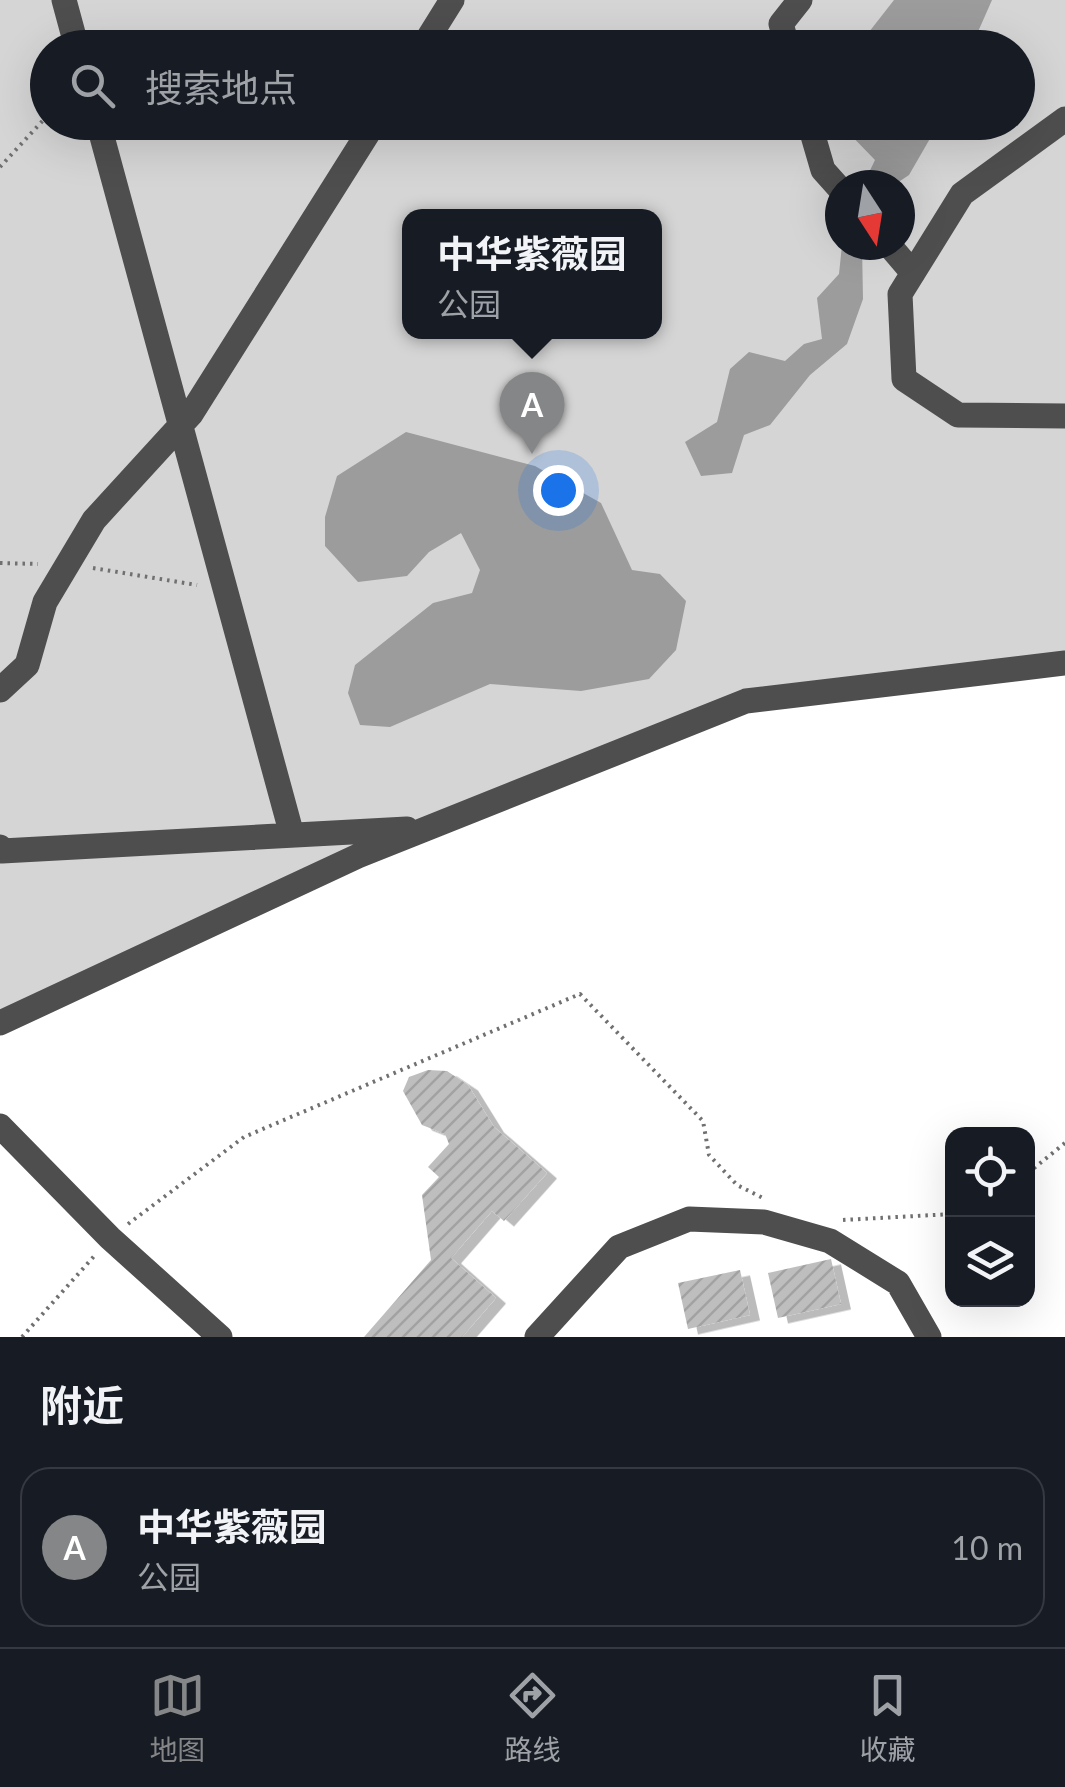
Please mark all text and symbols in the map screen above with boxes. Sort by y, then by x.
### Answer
search box [30,30,1035,140]
icon: search [65,58,120,113]
text: 搜索地点 [145,64,297,110]
north arrow [825,170,915,260]
popup [402,209,662,339]
text: 中华紫薇园 [437,230,627,276]
text: 公园 [437,284,501,323]
pin: A [500,372,564,454]
your location [533,465,584,516]
map controls [945,1127,1035,1307]
button: locate [945,1127,1035,1217]
button: layers [945,1217,1035,1307]
text: 附近 [40,1380,124,1430]
text: 中华紫薇园 [137,1503,327,1549]
text: A [63,1528,86,1567]
text: 10 m [951,1528,1023,1567]
text: 公园 [137,1557,201,1596]
tab: 地图 [149,1668,206,1768]
tab: 路线 [504,1668,561,1768]
tab: 收藏 [859,1668,916,1768]

